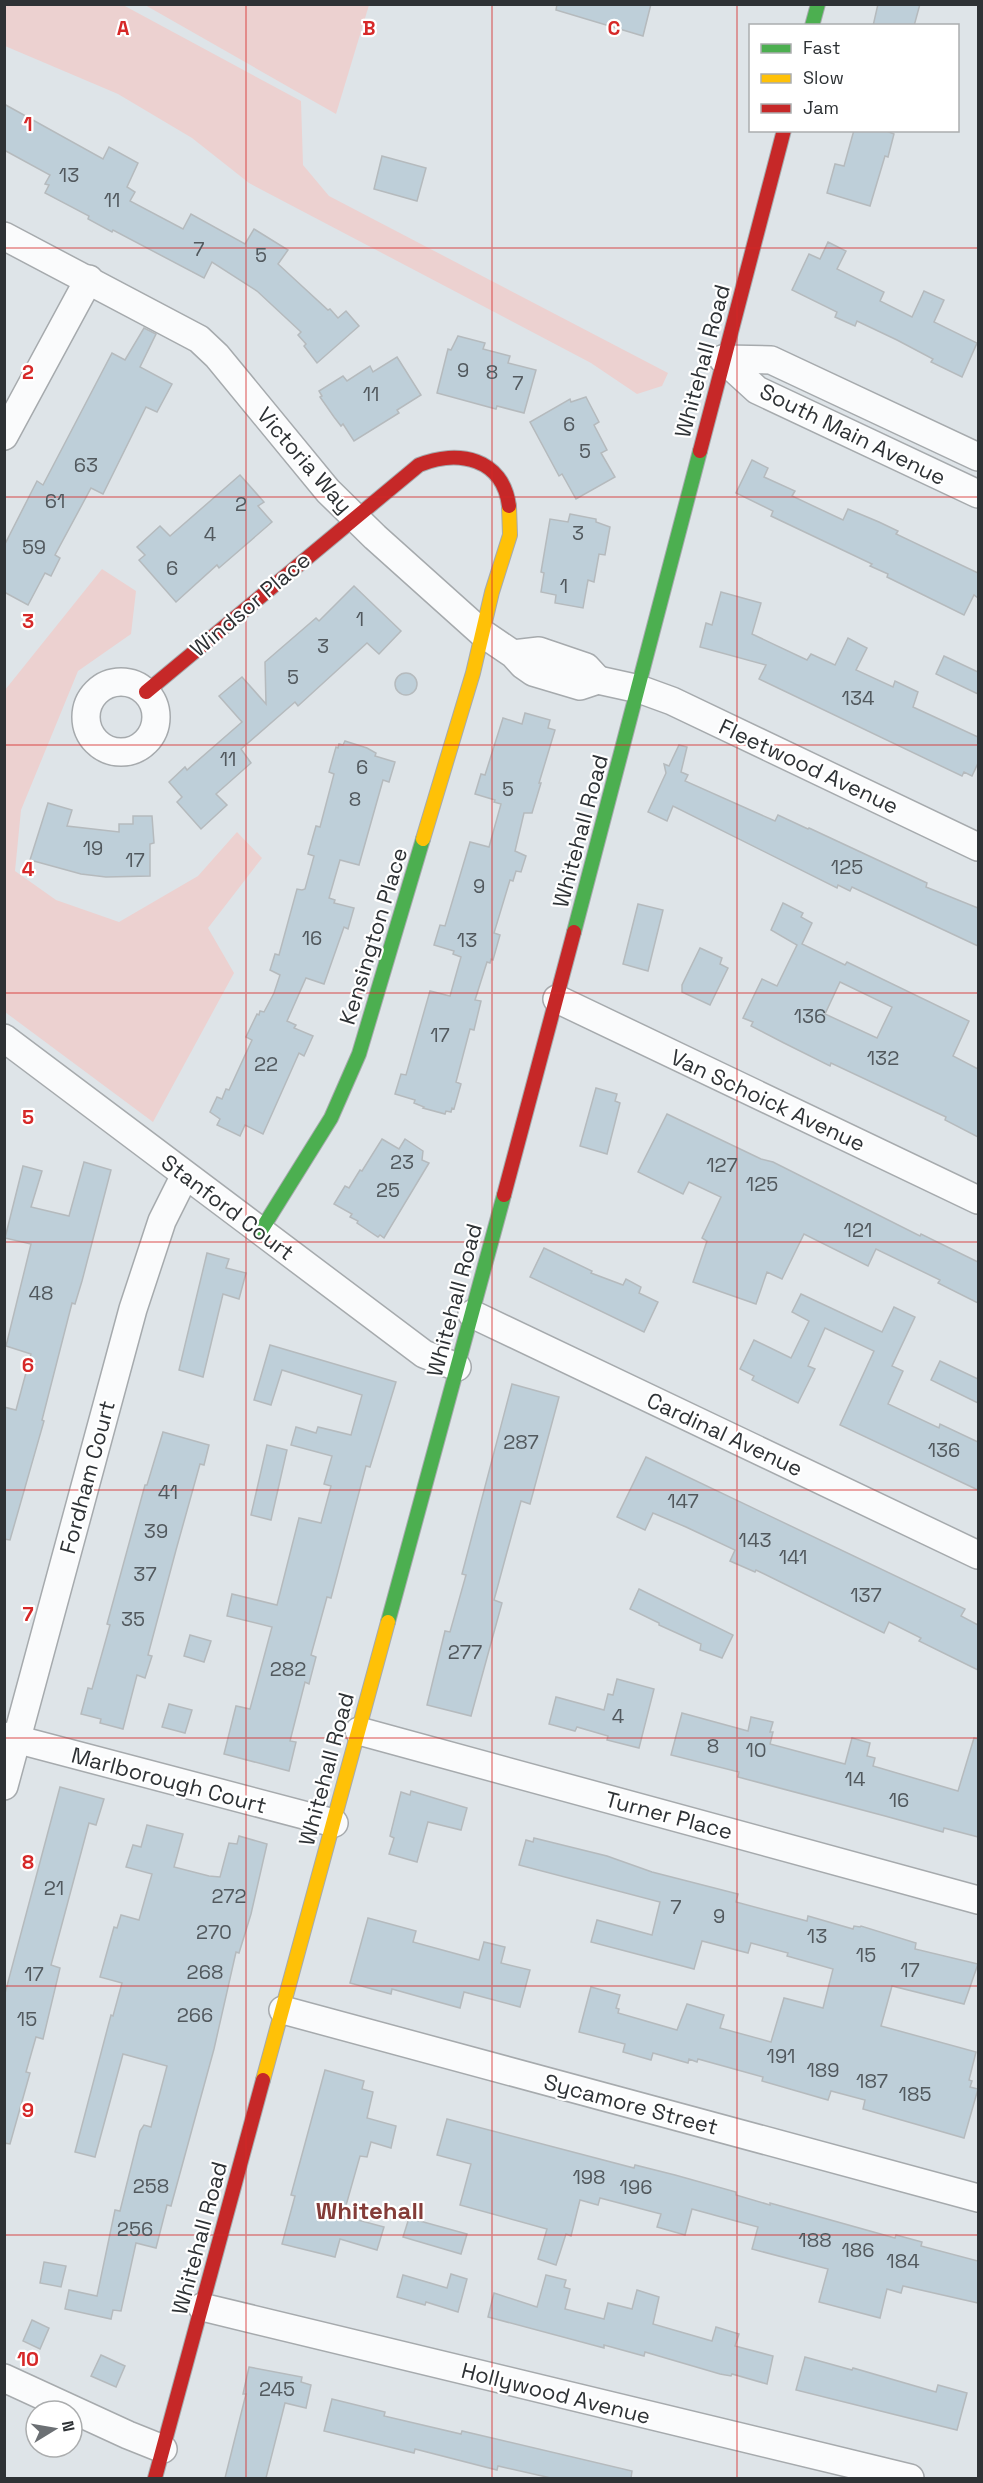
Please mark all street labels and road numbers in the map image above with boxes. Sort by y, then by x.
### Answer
street label: Whitehall Road [668,281,736,441]
street label: South Main Avenue [755,377,951,491]
street label: Victoria Way [251,401,359,519]
street label: Windsor Place [184,546,316,662]
street label: Fleetwood Avenue [715,712,903,820]
street label: Whitehall Road [546,751,614,911]
street label: Kensington Place [333,844,413,1028]
street label: Van Schoick Avenue [666,1043,870,1157]
street label: Stanford Court [156,1148,300,1266]
street label: Whitehall Road [420,1220,488,1380]
street label: Cardinal Avenue [643,1386,807,1482]
street label: Fordham Court [53,1397,121,1557]
street label: Whitehall Road [292,1689,360,1849]
street label: Marlborough Court [68,1740,270,1820]
street label: Turner Place [602,1785,736,1845]
street label: Sycamore Street [541,2067,721,2141]
street label: Whitehall Road [165,2158,233,2318]
street label: Hollywood Avenue [458,2356,654,2430]

